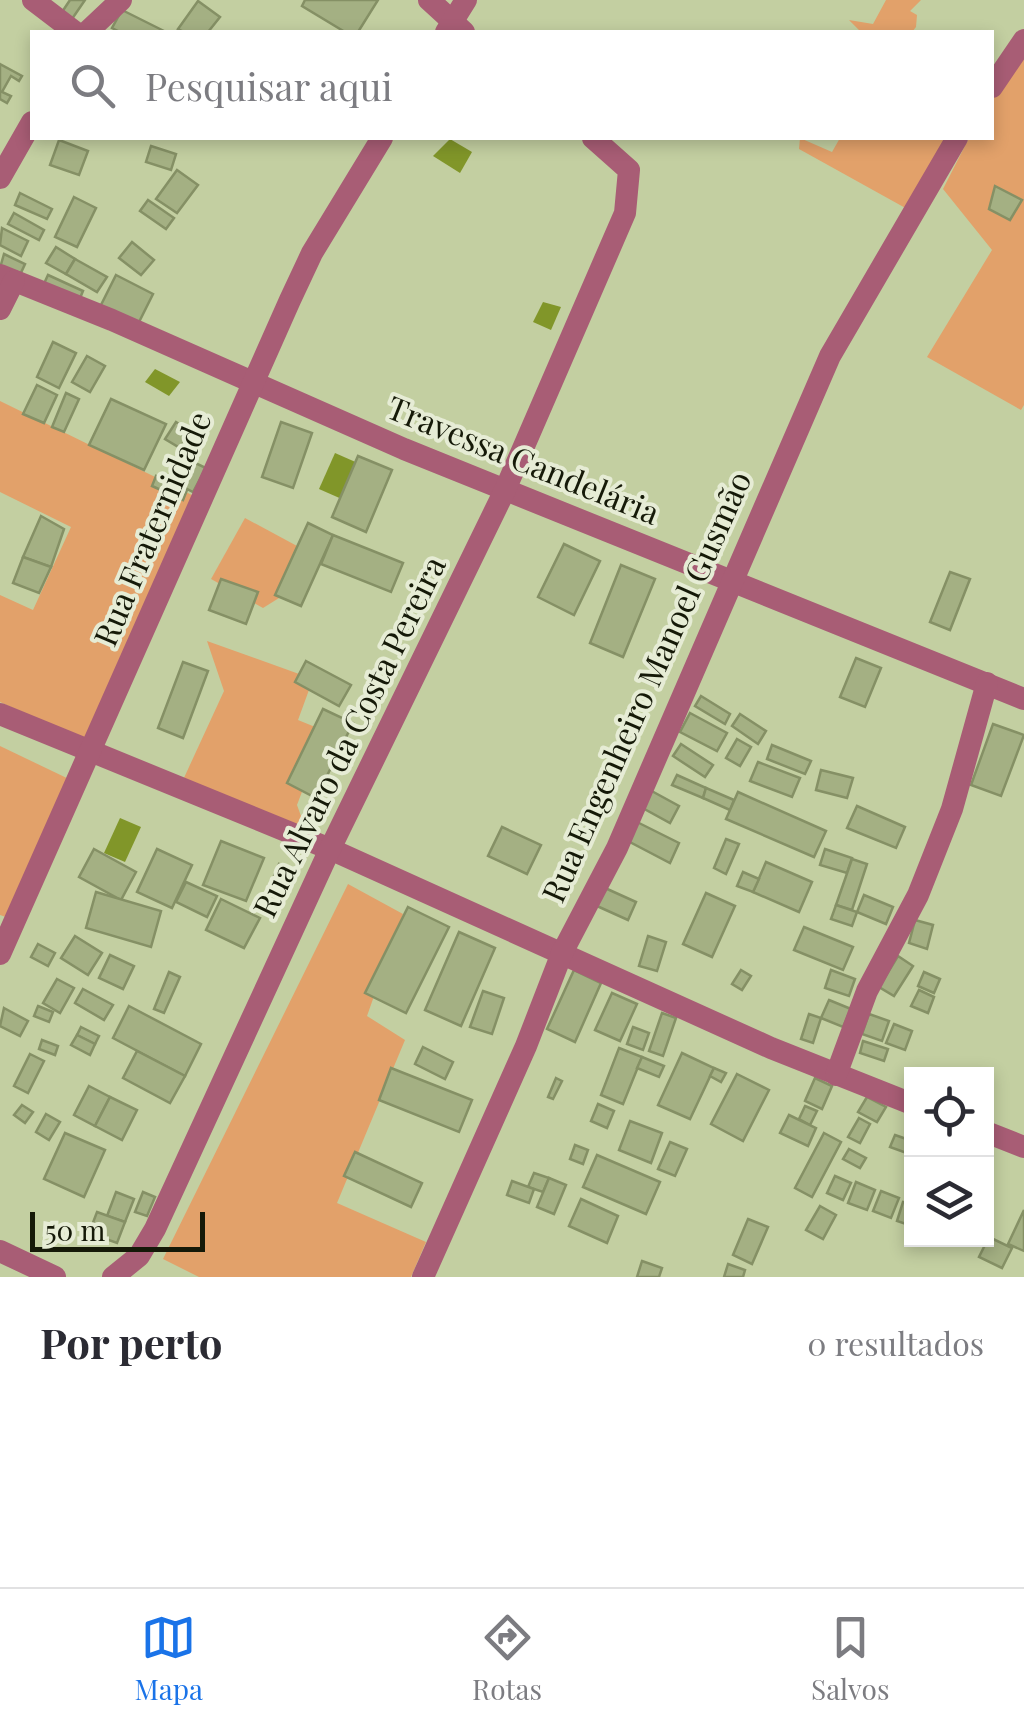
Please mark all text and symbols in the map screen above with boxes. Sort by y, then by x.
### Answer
search box [30,30,994,140]
icon: search [65,58,120,113]
text: Pesquisar aqui [145,60,393,111]
street label: Travessa Candelária [381,384,667,533]
street label: Rua Fraternidade [82,404,219,652]
street label: Rua Engenheiro Manoel Gusmão [530,464,759,908]
street label: Rua Alvaro da Costa Pereira [242,548,454,923]
map controls [904,1067,994,1247]
button: locate [904,1067,994,1157]
button: layers [904,1157,994,1247]
scale bar [30,1207,205,1252]
text: 50 m [45,1211,105,1248]
text: Por perto [40,1314,223,1370]
text: 0 resultados [807,1321,984,1364]
tab: Mapa [135,1610,203,1707]
tab: Rotas [472,1610,542,1707]
tab: Salvos [811,1610,889,1707]

